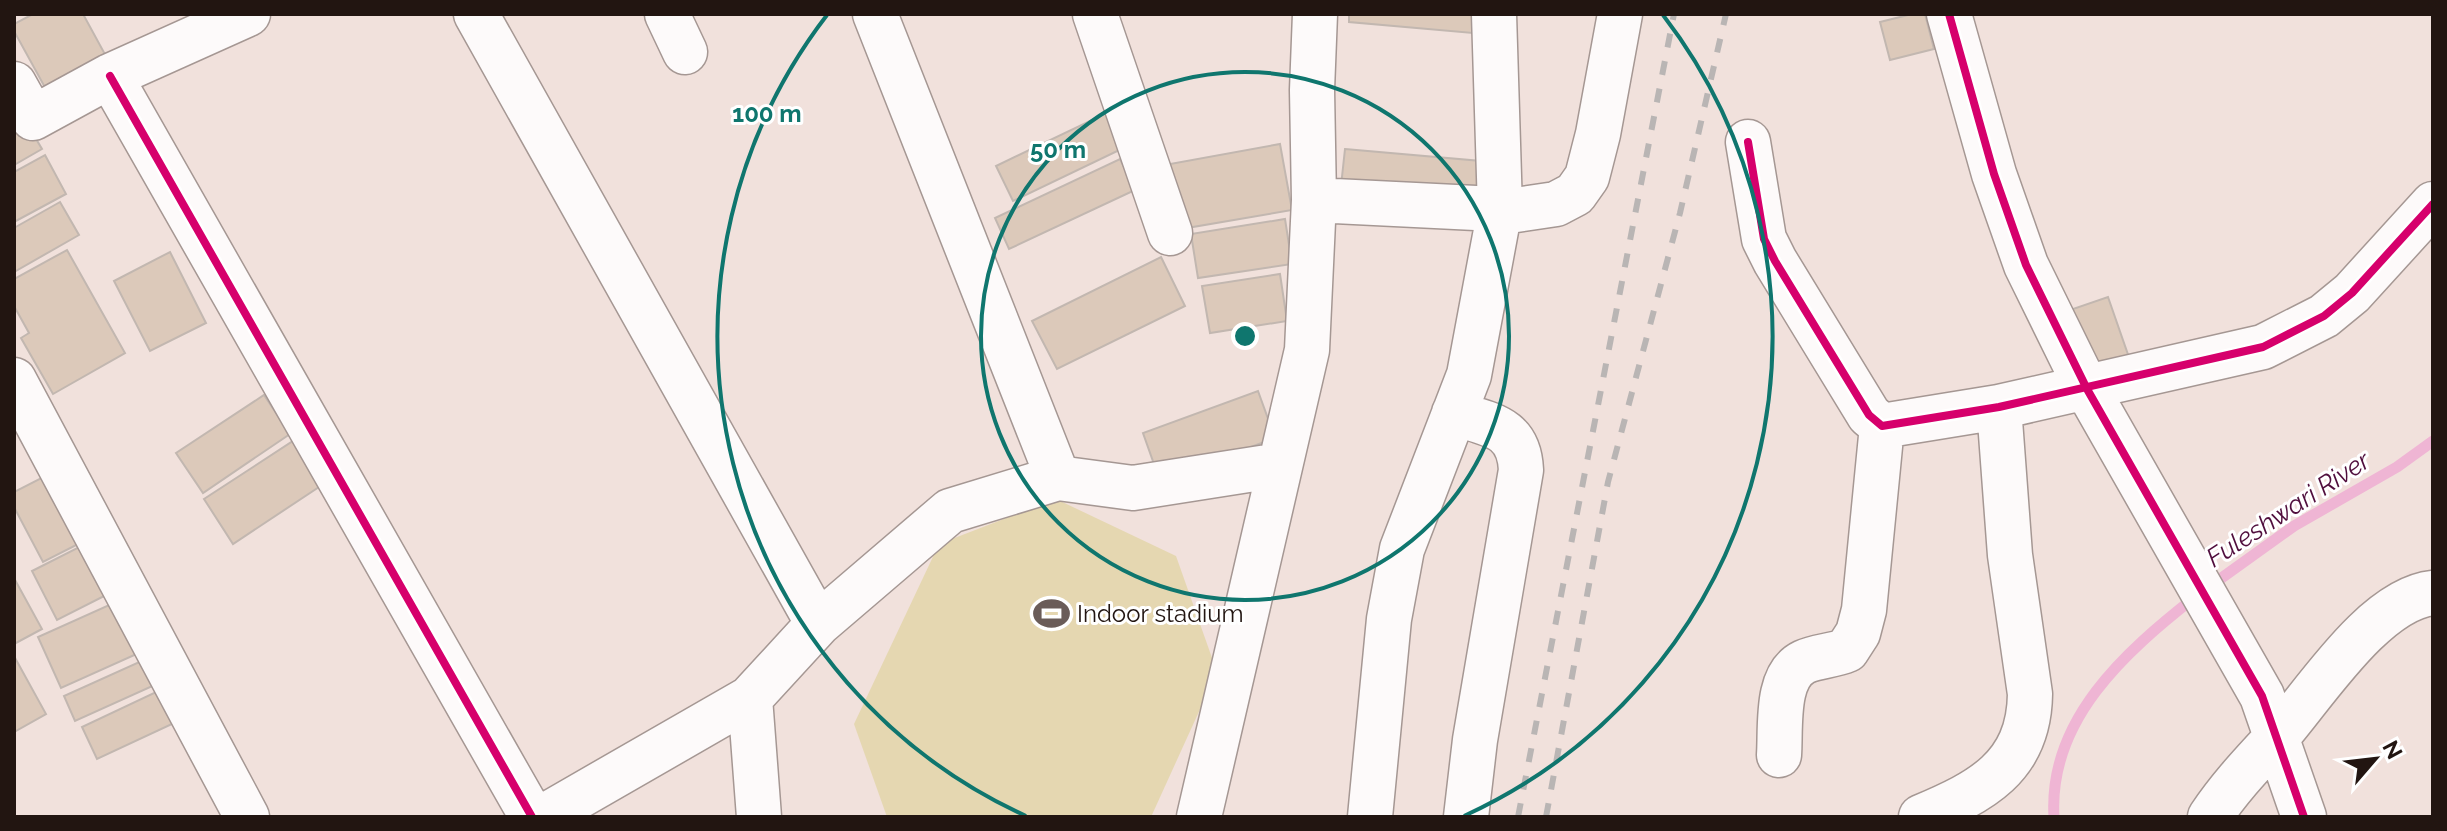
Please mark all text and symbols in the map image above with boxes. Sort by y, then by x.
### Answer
text: 100 m [732,99,802,128]
text: 50 m [1030,135,1086,164]
centre of rings [1231,322,1259,350]
water label: Fuleshwari River [2201,444,2376,573]
sports icon: Indoor stadium [1032,595,1070,633]
place label: Indoor stadium [1077,599,1244,628]
north arrow [2335,719,2415,799]
text: N [2377,736,2408,763]

